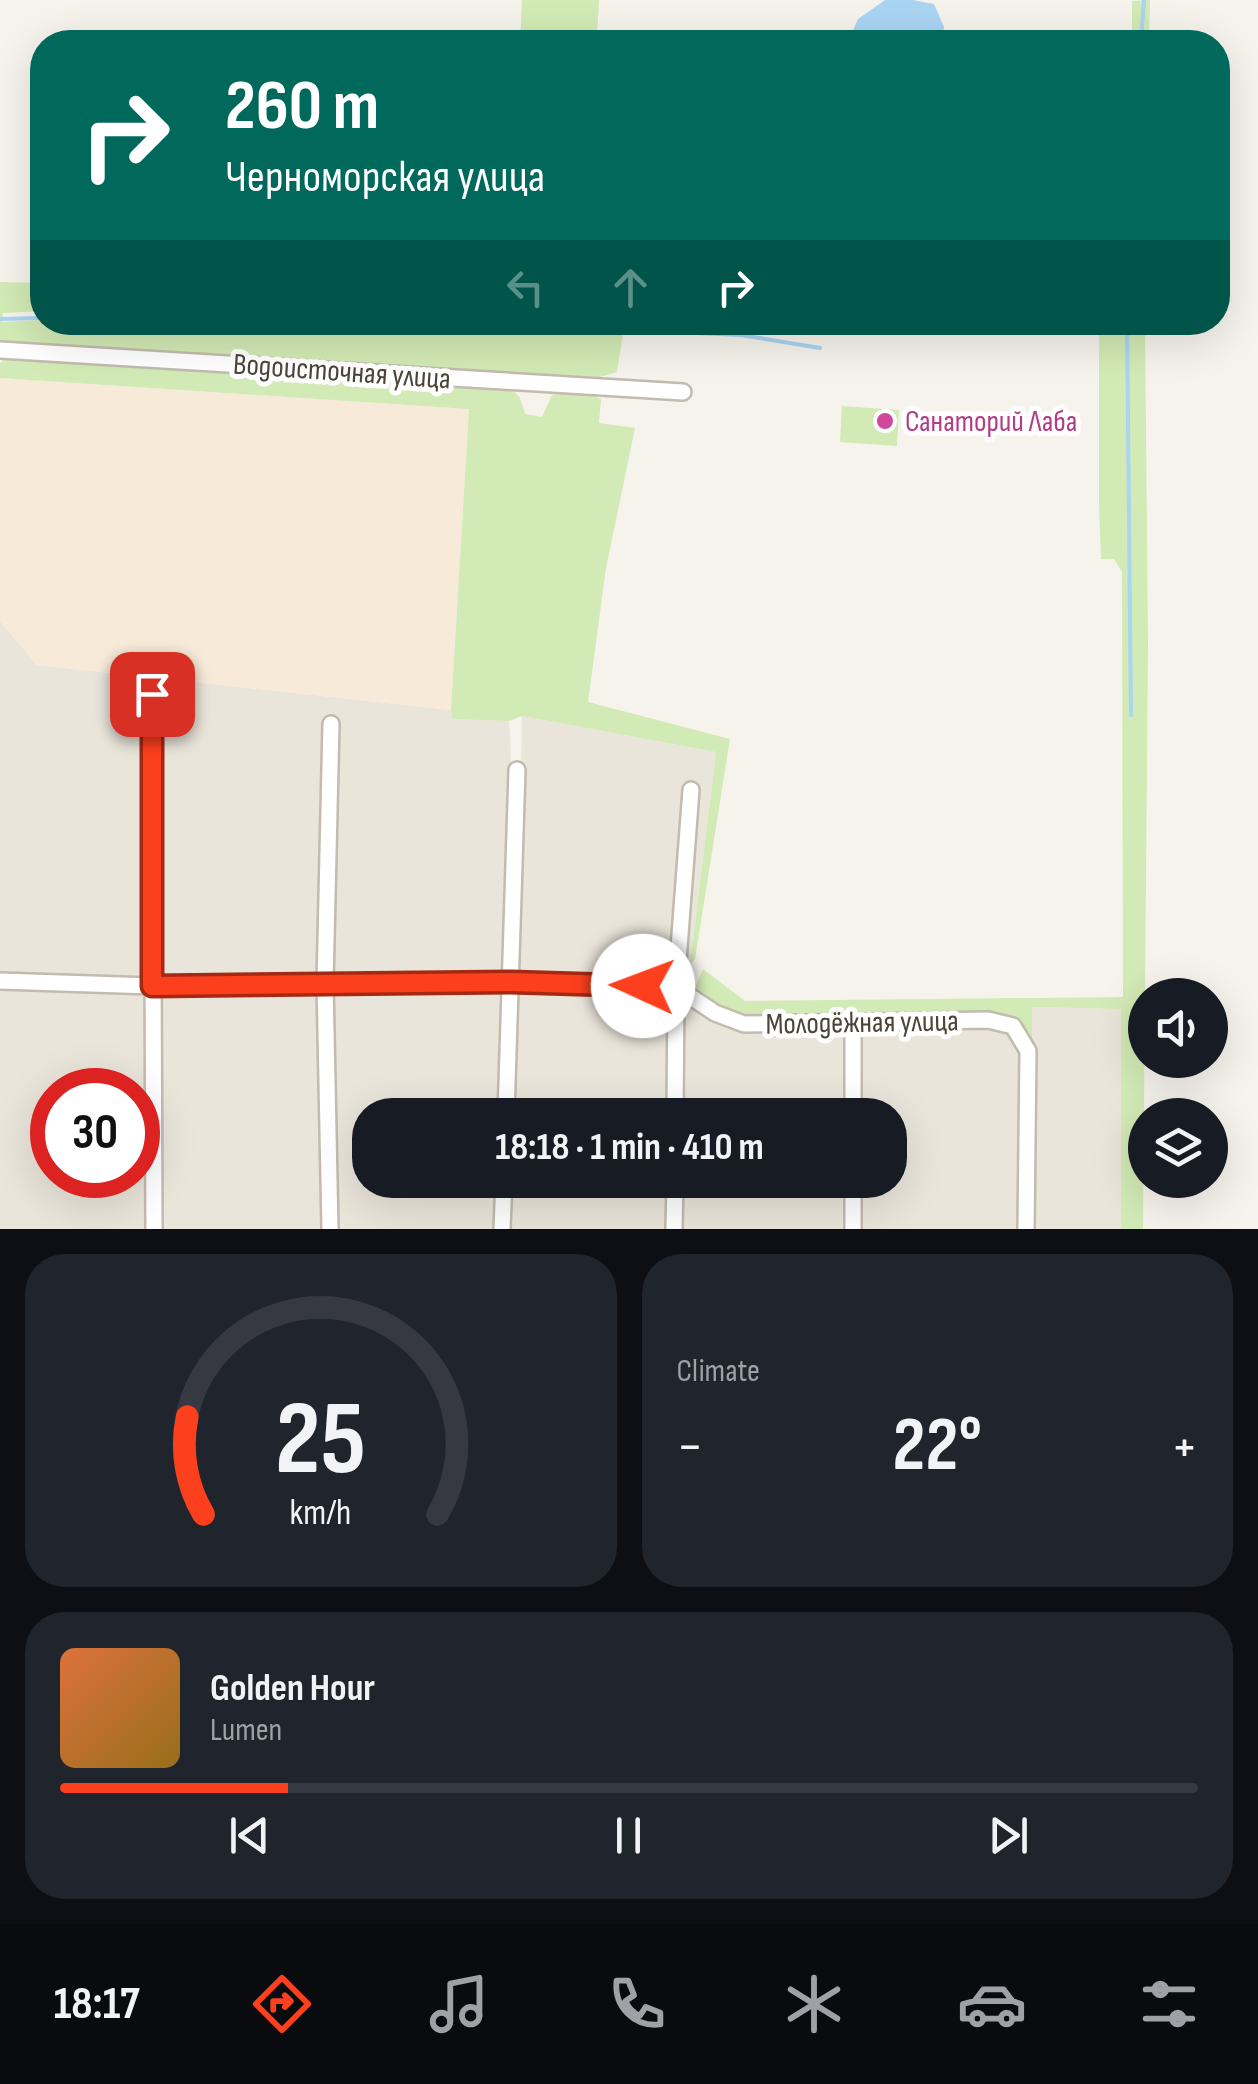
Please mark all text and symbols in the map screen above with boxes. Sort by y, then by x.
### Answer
text: 260 m [225,65,379,149]
icon: right [60,70,190,200]
text: Черноморская улица [225,150,545,205]
icon: left [498,260,553,315]
icon: ahead [603,260,658,315]
icon: right [708,260,763,315]
street label: Водоисточная улица [232,346,452,398]
place label: Санаторий Лаба [905,404,1077,440]
marker: Санаторий Лаба [874,410,896,432]
pin [110,652,195,737]
icon: arrive [125,667,180,722]
position arrow [591,934,695,1038]
map controls [1128,978,1228,1198]
button: sound [1128,978,1228,1078]
street label: Молодёжная улица [765,1003,959,1043]
speed limit sign: 30 [30,1068,160,1198]
button: layers [1128,1098,1228,1198]
text: 18:18 · 1 min · 410 m [495,1125,764,1170]
text: Climate [677,1352,760,1391]
text: 25 [275,1378,366,1503]
text: 22° [893,1401,982,1492]
text: − [677,1414,703,1481]
text: + [1171,1414,1198,1481]
text: km/h [290,1492,352,1535]
text: Golden Hour [210,1666,375,1711]
text: Lumen [210,1711,282,1750]
icon: previous [222,1808,277,1863]
icon: pause [601,1808,656,1863]
icon: next [981,1808,1036,1863]
icon: directions [247,1969,317,2039]
icon: music [424,1969,494,2039]
icon: phone [602,1969,672,2039]
icon: climate [779,1969,849,2039]
icon: car [957,1969,1027,2039]
icon: filters [1134,1969,1204,2039]
text: 18:17 [54,1977,140,2032]

